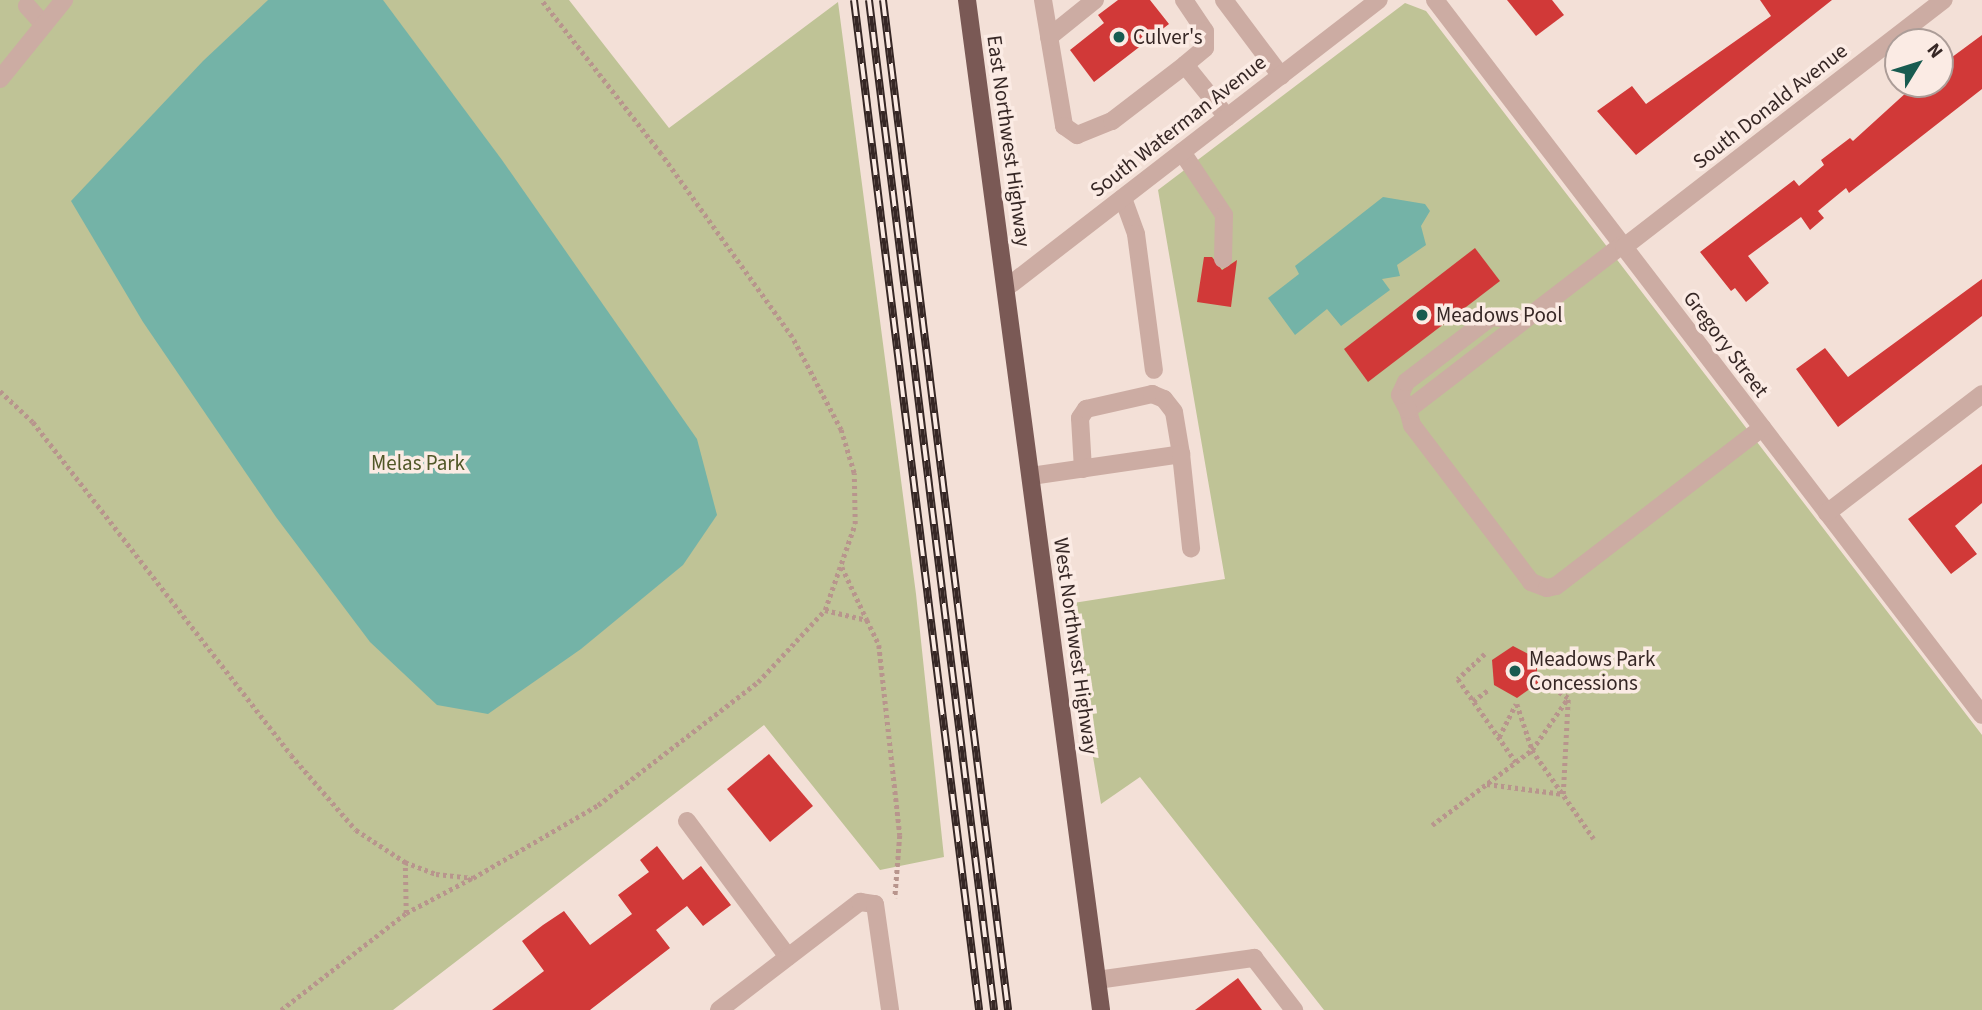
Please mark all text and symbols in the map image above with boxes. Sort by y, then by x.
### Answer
place label: Culver's [1133,24,1203,50]
north arrow [1884,28,1954,98]
marker: Culver's [1111,29,1127,45]
street label: East Northwest Highway [982,34,1036,248]
street label: South Donald Avenue [1688,38,1852,174]
text: N [1920,38,1949,64]
street label: South Waterman Avenue [1085,50,1271,202]
street label: Gregory Street [1678,286,1774,402]
place label: Meadows Pool [1436,302,1563,328]
marker: Meadows Pool [1414,307,1430,323]
park label: Melas Park [371,450,465,476]
street label: West Northwest Highway [1048,536,1104,756]
place label: Meadows Park Concessions [1529,646,1655,696]
marker: Meadows Park Concessions [1507,663,1523,679]

